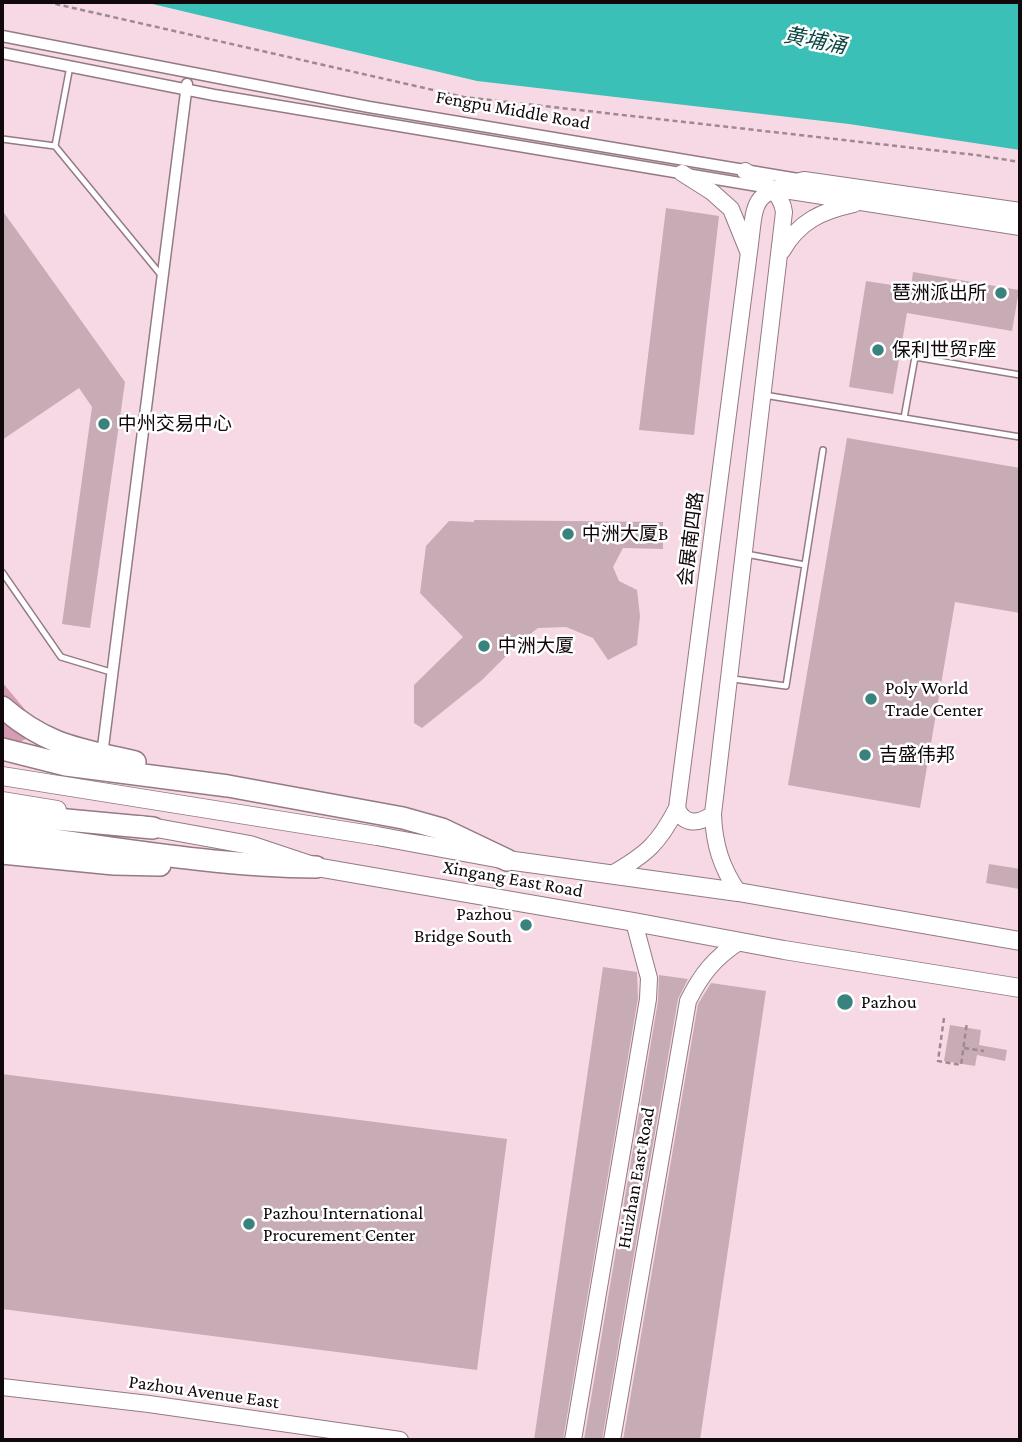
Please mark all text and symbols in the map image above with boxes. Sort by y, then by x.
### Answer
water label: 黄埔涌 [782,23,848,59]
street label: Fengpu Middle Road [434,85,592,135]
place label: 琶洲派出所 [892,282,987,304]
marker: 琶洲派出所 [993,285,1009,301]
place label: 保利世贸F座 [892,339,996,361]
marker: 保利世贸F座 [870,342,886,358]
place label: 中州交易中心 [118,413,232,435]
marker: 中州交易中心 [96,416,112,432]
street label: 会展南四路 [674,490,708,588]
place label: 中洲大厦B [582,523,668,545]
marker: 中洲大厦B [560,526,576,542]
place label: 中洲大厦 [498,635,574,657]
marker: 中洲大厦 [476,638,492,654]
place label: Poly World Trade Center [885,677,983,721]
marker: Poly World Trade Center [863,691,879,707]
place label: 吉盛伟邦 [879,744,955,766]
marker: 吉盛伟邦 [857,747,873,763]
street label: Xingang East Road [441,855,585,903]
place label: Pazhou Bridge South [414,903,512,947]
marker: Pazhou Bridge South [518,917,534,933]
place label: Pazhou [861,991,917,1013]
marker: Pazhou [835,992,855,1012]
street label: Huizhan East Road [612,1105,660,1251]
place label: Pazhou International Procurement Center [263,1202,423,1246]
marker: Pazhou International Procurement Center [241,1216,257,1232]
street label: Pazhou Avenue East [127,1370,281,1414]

